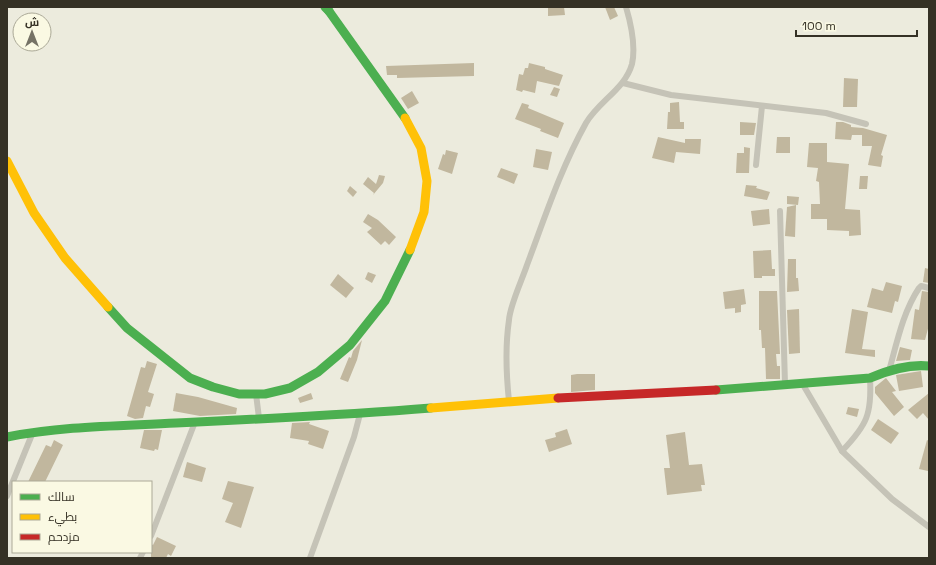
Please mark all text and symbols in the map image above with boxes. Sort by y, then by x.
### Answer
north arrow [12,12,52,52]
scale bar [796,12,917,38]
text: ش [25,15,39,29]
text: 100 m [802,18,836,34]
legend [12,481,152,553]
text: سالك [48,489,75,505]
text: بطيء [48,509,77,527]
text: مزدحم [48,529,80,545]

